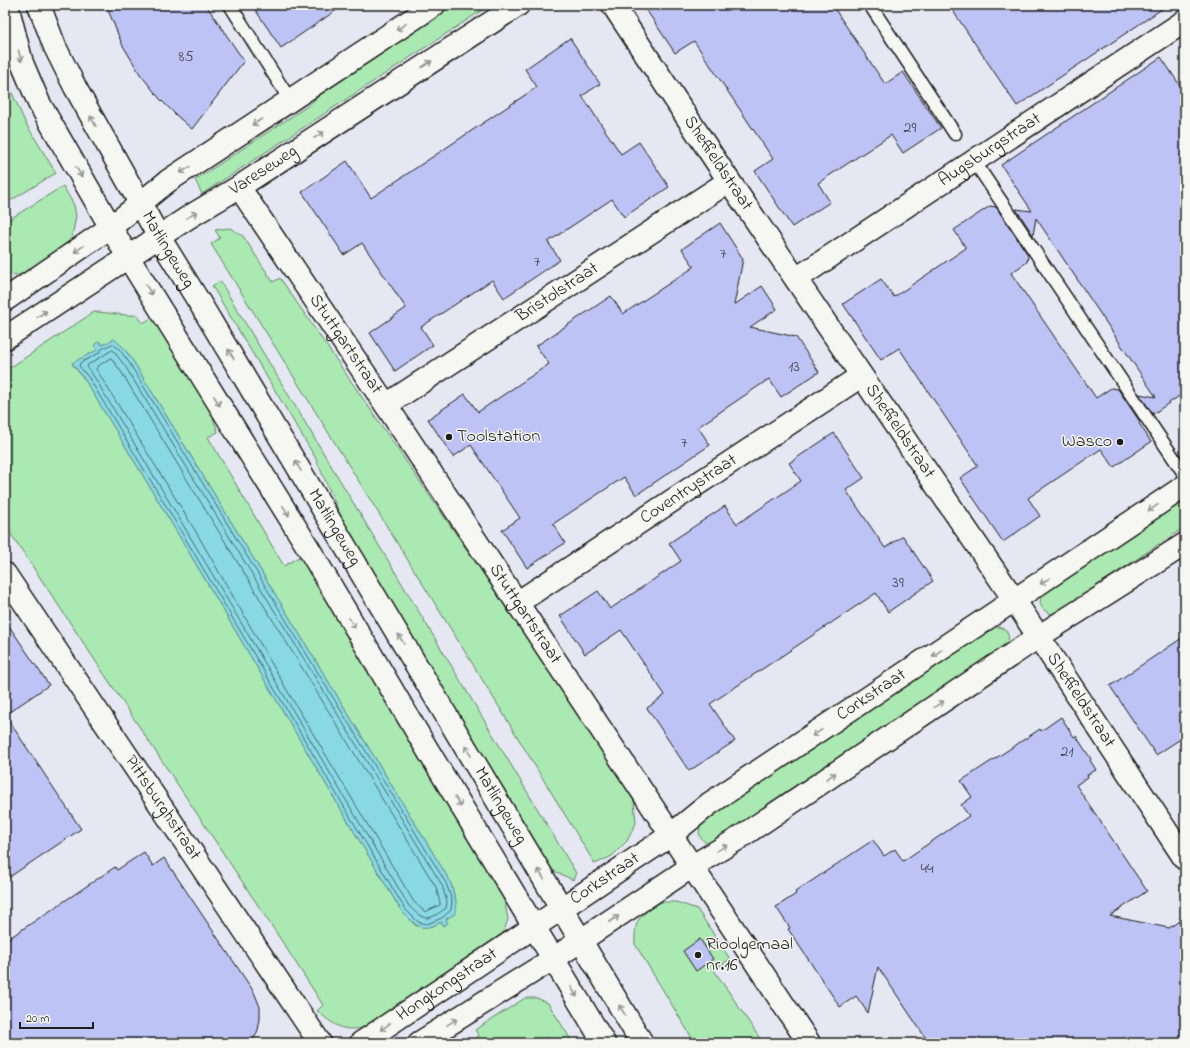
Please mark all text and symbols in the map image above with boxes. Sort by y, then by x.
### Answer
one-way arrow [396,22,407,31]
house number: 85 [178,45,194,69]
one-way arrow [17,50,24,63]
one-way arrow [421,60,432,68]
street label: Augsburgstraat [934,107,1047,194]
street label: Sheffieldstraat [677,111,759,216]
one-way arrow [89,115,96,127]
house number: 29 [904,116,917,140]
one-way arrow [251,118,263,126]
one-way arrow [313,131,324,140]
street label: Vareseweg [224,139,304,203]
one-way arrow [75,166,83,178]
one-way arrow [179,166,190,175]
street label: Matlingeweg [134,207,201,294]
one-way arrow [186,211,198,219]
house number: 7 [720,242,727,266]
one-way arrow [73,245,84,253]
house number: 7 [534,250,541,274]
street label: Bristolstraat [510,256,604,330]
one-way arrow [145,284,153,295]
street label: Stuttgartstraat [302,289,388,400]
one-way arrow [36,310,47,318]
one-way arrow [227,349,235,360]
house number: 13 [788,355,800,379]
street label: Sheffieldstraat [858,379,941,484]
one-way arrow [214,395,222,407]
place label: Toolstation [457,424,540,450]
place label: Wasco [1062,429,1112,455]
house number: 7 [681,431,688,455]
marker: Toolstation [444,432,454,442]
marker: Wasco [1115,437,1125,447]
street label: Coventrystraat [635,448,743,531]
one-way arrow [293,460,301,472]
street label: Matlingeweg [301,484,367,572]
one-way arrow [1147,504,1158,512]
one-way arrow [282,505,290,517]
street label: Stuttgartstraat [482,559,568,670]
house number: 39 [892,571,904,595]
one-way arrow [1040,577,1051,585]
one-way arrow [349,617,357,629]
one-way arrow [397,634,405,645]
street label: Sheffieldstraat [1040,648,1122,753]
one-way arrow [932,649,943,657]
street label: Corkstraat [832,663,912,728]
one-way arrow [933,700,944,708]
one-way arrow [812,729,823,737]
house number: 21 [1060,740,1074,764]
one-way arrow [463,745,471,757]
street label: Pittsburghstraat [118,750,207,866]
street label: Matlingeweg [467,762,534,850]
one-way arrow [825,772,836,780]
one-way arrow [455,796,463,808]
one-way arrow [716,844,728,852]
street label: Corkstraat [565,846,645,912]
house number: 44 [920,857,934,881]
one-way arrow [537,868,545,880]
one-way arrow [608,915,619,923]
place label: Rioolgemaal nr.16 [706,932,793,979]
street label: Hongkongstraat [392,942,503,1028]
marker: Rioolgemaal nr.16 [693,950,703,960]
one-way arrow [570,986,578,998]
scale bar [20,1004,93,1030]
one-way arrow [618,1005,626,1016]
text: 20 m [26,1010,49,1028]
one-way arrow [446,1018,458,1026]
one-way arrow [380,1023,391,1031]

